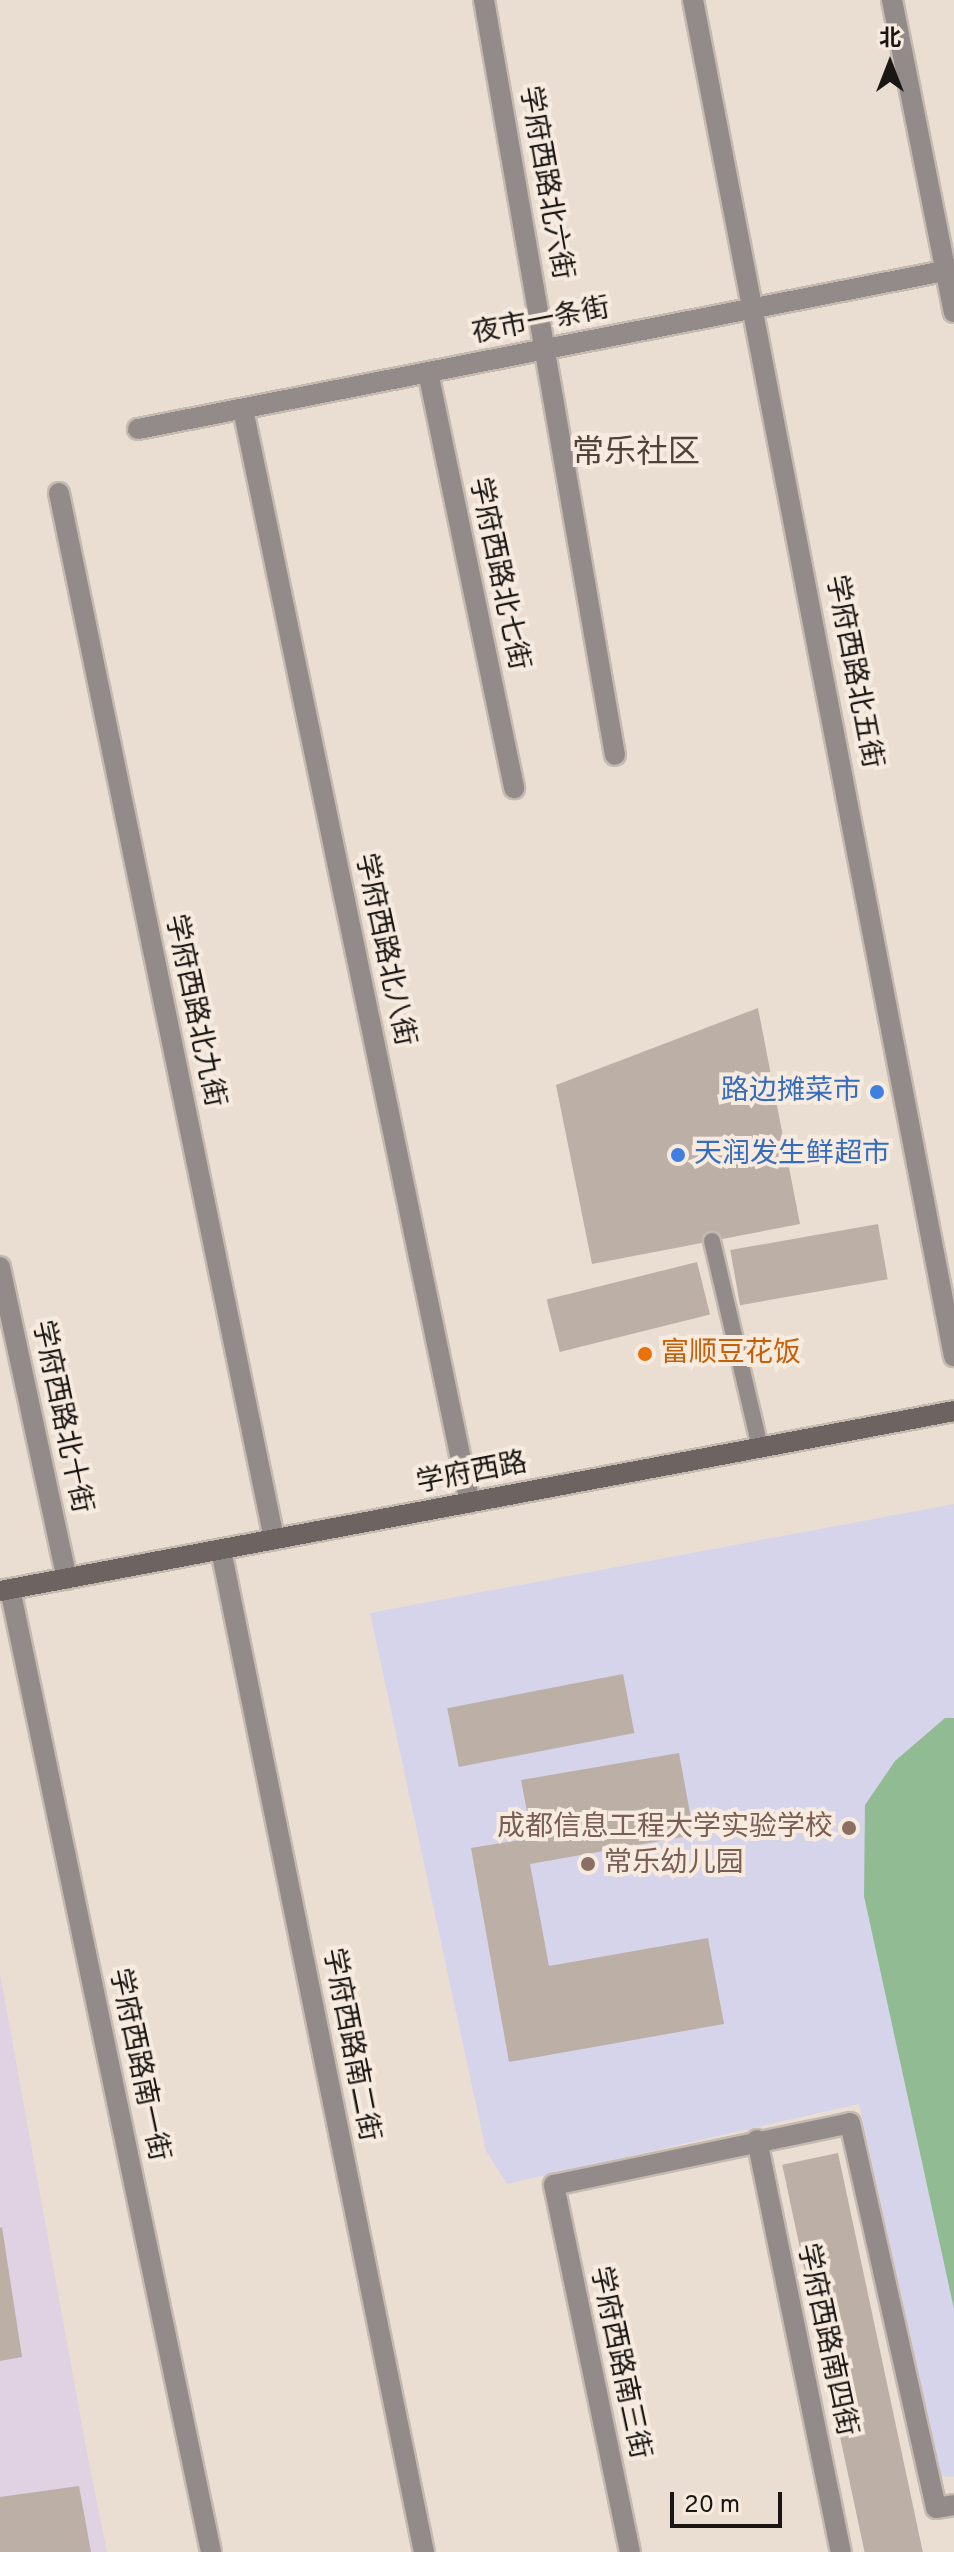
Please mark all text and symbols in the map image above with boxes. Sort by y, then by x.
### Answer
north arrow [850,24,930,104]
text: 北 [879,26,901,53]
street label: 学府西路北六街 [511,84,579,282]
street label: 夜市一条街 [469,292,613,352]
district label: 常乐社区 [572,435,700,473]
street label: 学府西路北七街 [461,475,535,673]
street label: 学府西路北五街 [818,573,888,771]
street label: 学府西路北八街 [347,851,421,1049]
street label: 学府西路北九街 [157,912,231,1110]
place label: 路边摊菜市 [721,1075,861,1109]
marker: 路边摊菜市 [868,1083,886,1101]
place label: 天润发生鲜超市 [694,1138,890,1172]
marker: 天润发生鲜超市 [669,1146,687,1164]
street label: 学府西路北十街 [24,1318,98,1516]
place label: 富顺豆花饭 [661,1337,801,1371]
marker: 富顺豆花饭 [636,1345,654,1363]
street label: 学府西路 [414,1447,530,1501]
place label: 成都信息工程大学实验学校 [497,1811,833,1845]
marker: 成都信息工程大学实验学校 [840,1819,858,1837]
place label: 常乐幼儿园 [604,1847,744,1881]
marker: 常乐幼儿园 [579,1855,597,1873]
street label: 学府西路南二街 [315,1946,385,2144]
street label: 学府西路南一街 [101,1966,175,2164]
street label: 学府西路南四街 [789,2241,863,2439]
street label: 学府西路南三街 [582,2264,656,2462]
scale bar [674,2476,786,2526]
text: 20 m [684,2491,740,2521]

